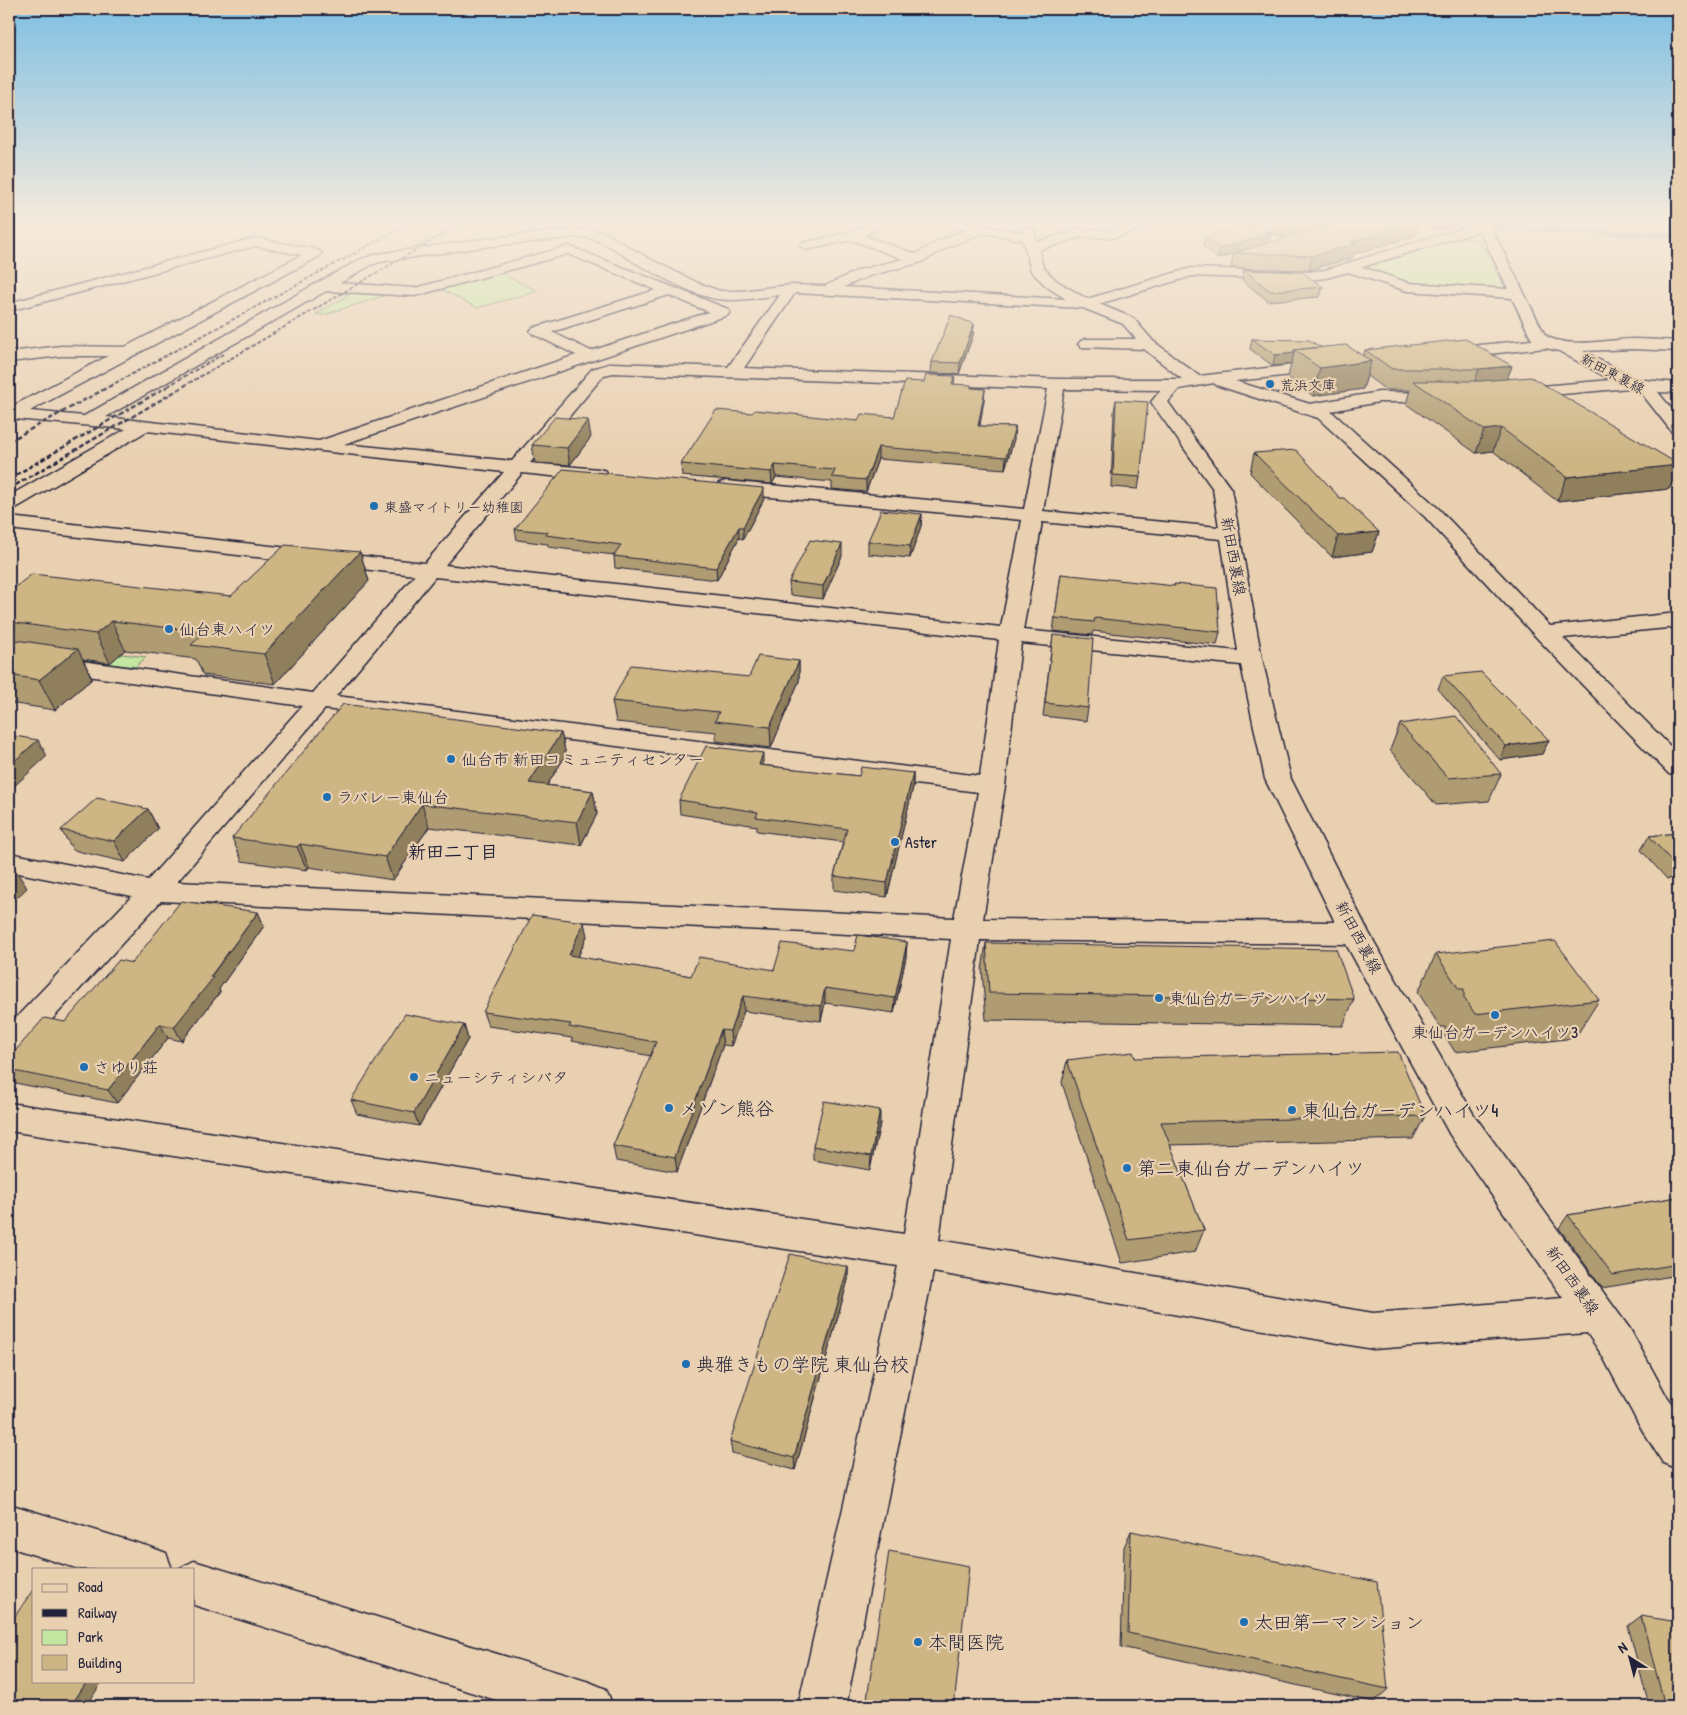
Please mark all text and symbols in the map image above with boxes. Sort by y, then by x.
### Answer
street label: 新田東裏線 [1578,348,1648,398]
place label: 荒浜文庫 [1280,375,1336,394]
marker: 荒浜文庫 [1264,378,1276,390]
place label: 東盛マイトリー幼稚園 [384,497,523,516]
marker: 東盛マイトリー幼稚園 [368,500,380,512]
street label: 新田西裏線 [1216,515,1252,597]
place label: 仙台東ハイツ [179,618,275,640]
marker: 仙台東ハイツ [163,623,175,635]
place label: 仙台市 新田コミュニティセンター [461,748,704,770]
marker: 仙台市 新田コミュニティセンター [445,753,457,765]
place label: ラバレー東仙台 [337,786,449,808]
marker: ラバレー東仙台 [321,791,333,803]
place label: Aster [905,831,937,853]
marker: Aster [889,836,901,848]
district label: 新田二丁目 [408,839,498,864]
street label: 新田西裏線 [1331,897,1387,977]
place label: 東仙台ガーデンハイツ [1169,987,1328,1009]
marker: 東仙台ガーデンハイツ [1153,992,1165,1004]
marker: 東仙台ガーデンハイツ3 [1489,1009,1501,1021]
place label: 東仙台ガーデンハイツ3 [1412,1021,1578,1043]
place label: さゆり荘 [94,1056,158,1078]
marker: さゆり荘 [78,1061,90,1073]
place label: ニューシティシバタ [424,1066,568,1088]
marker: ニューシティシバタ [408,1071,420,1083]
place label: メゾン熊谷 [679,1095,774,1121]
place label: 東仙台ガーデンハイツ4 [1302,1097,1498,1123]
marker: メゾン熊谷 [663,1102,675,1114]
marker: 東仙台ガーデンハイツ4 [1286,1104,1298,1116]
place label: 第二東仙台ガーデンハイツ [1137,1155,1364,1181]
marker: 第二東仙台ガーデンハイツ [1121,1162,1133,1174]
street label: 新田西裏線 [1541,1241,1605,1319]
place label: 典雅きもの学院 東仙台校 [696,1351,909,1377]
marker: 典雅きもの学院 東仙台校 [680,1358,692,1370]
legend [32,1568,195,1682]
text: Road [78,1576,103,1597]
text: Railway [78,1602,117,1623]
place label: 太田第一マンション [1254,1609,1424,1635]
marker: 太田第一マンション [1238,1616,1250,1628]
text: Park [78,1626,103,1647]
place label: 本間医院 [928,1629,1004,1655]
north arrow [1604,1632,1654,1682]
marker: 本間医院 [912,1636,924,1648]
text: N [1613,1637,1631,1657]
text: Building [78,1652,122,1673]

